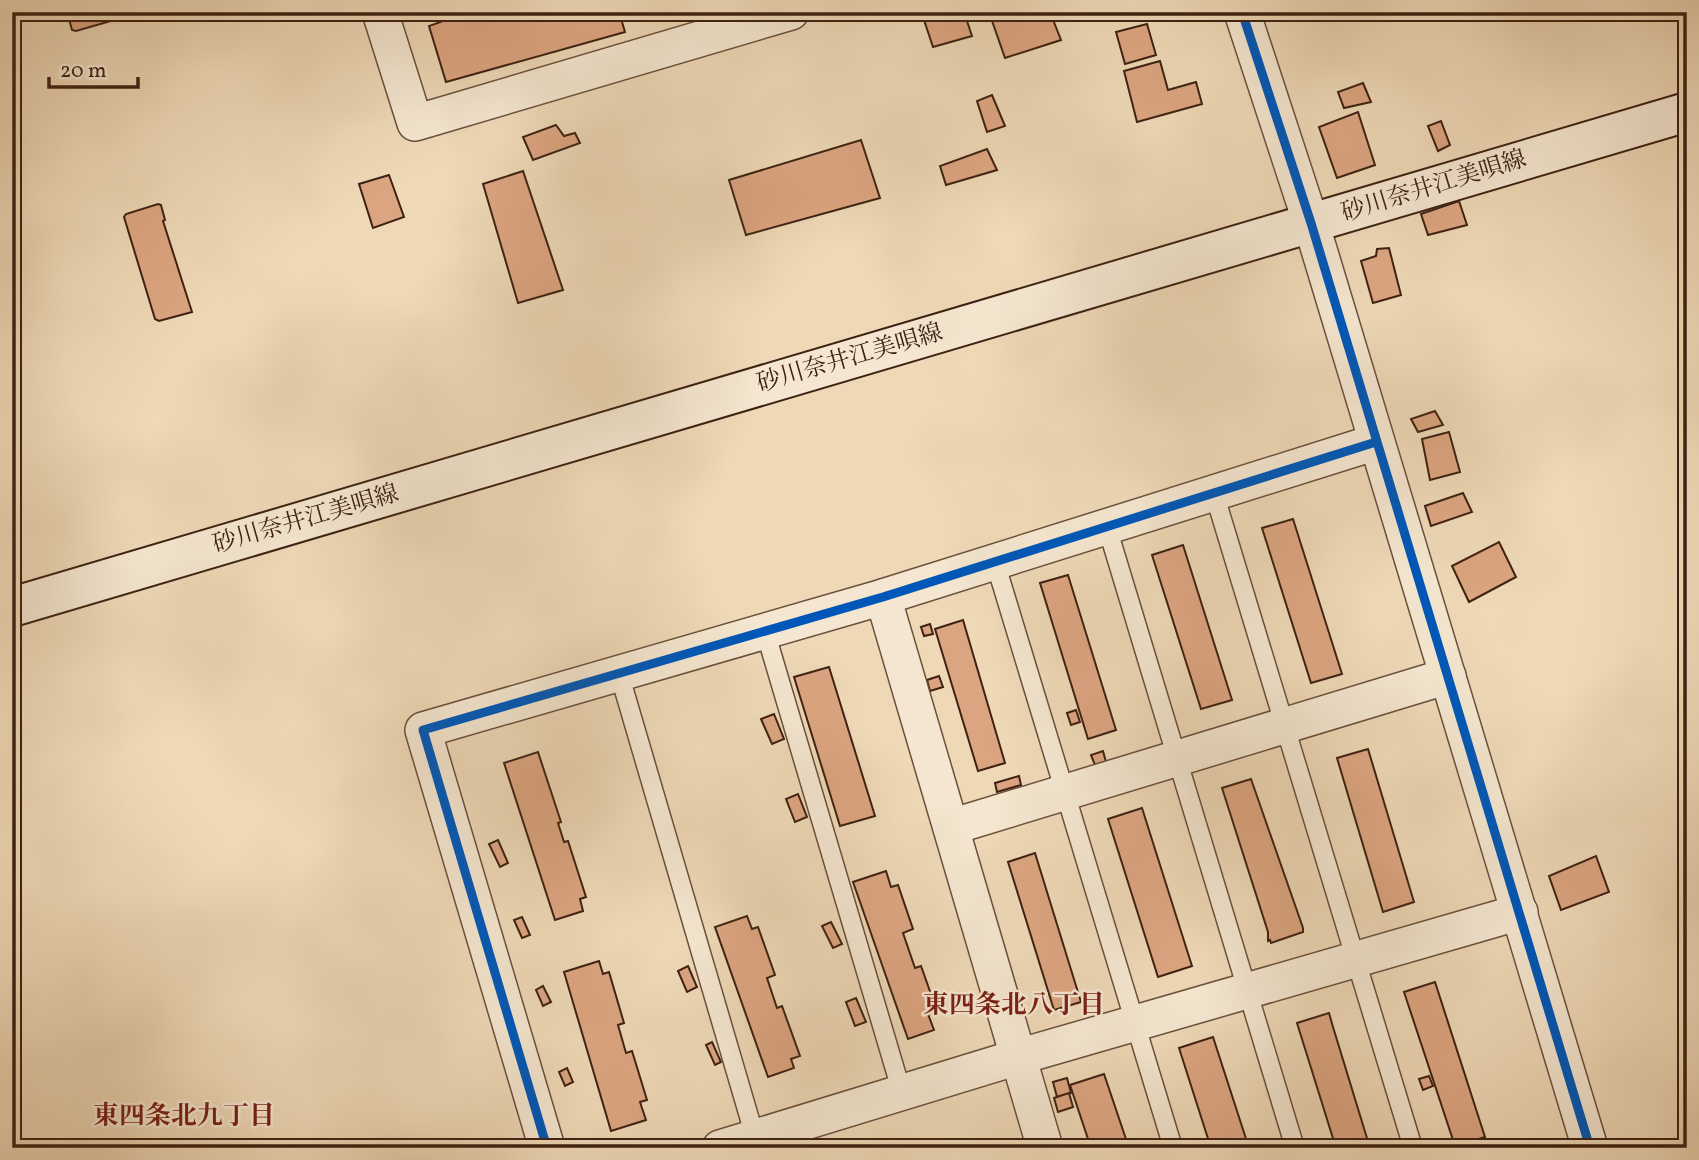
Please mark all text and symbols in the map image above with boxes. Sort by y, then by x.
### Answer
scale bar [49,46,138,90]
text: 20 m [60,57,106,86]
street label: 砂川奈井江美唄線 [1337,143,1531,231]
street label: 砂川奈井江美唄線 [753,316,947,402]
street label: 砂川奈井江美唄線 [209,477,403,563]
district label: 東四条北八丁目 [923,988,1105,1024]
district label: 東四条北九丁目 [93,1099,275,1135]

